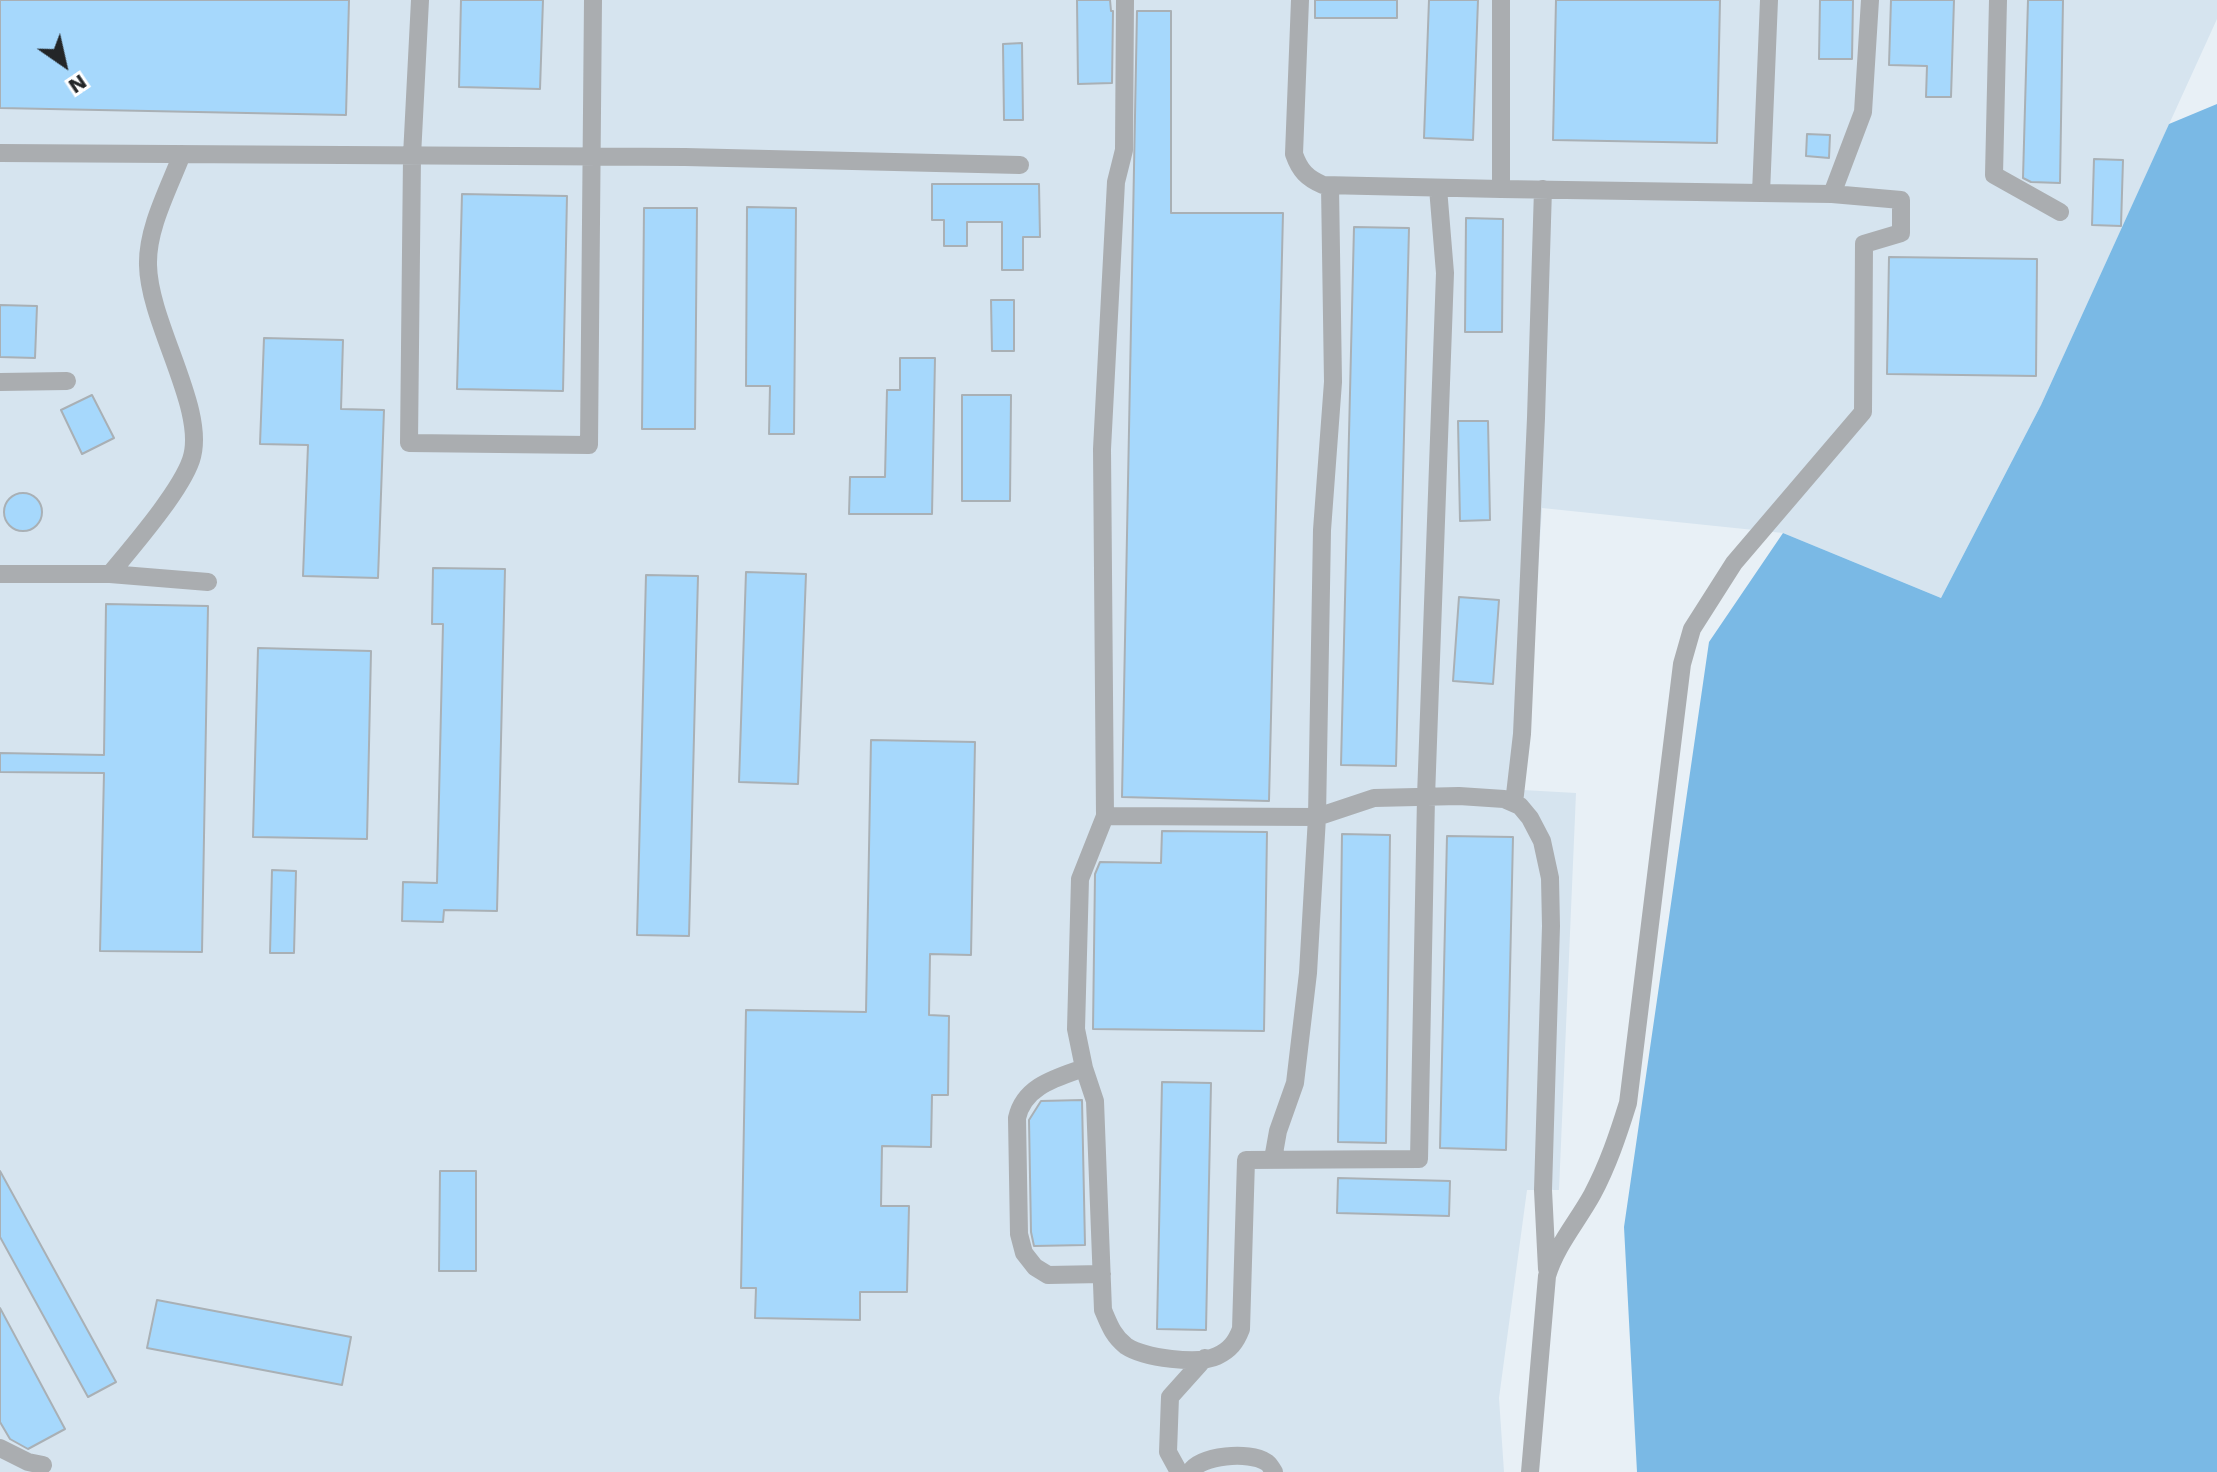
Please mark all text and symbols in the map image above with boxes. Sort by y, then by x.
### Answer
north arrow [24,24,104,104]
text: N [64,69,91,99]

